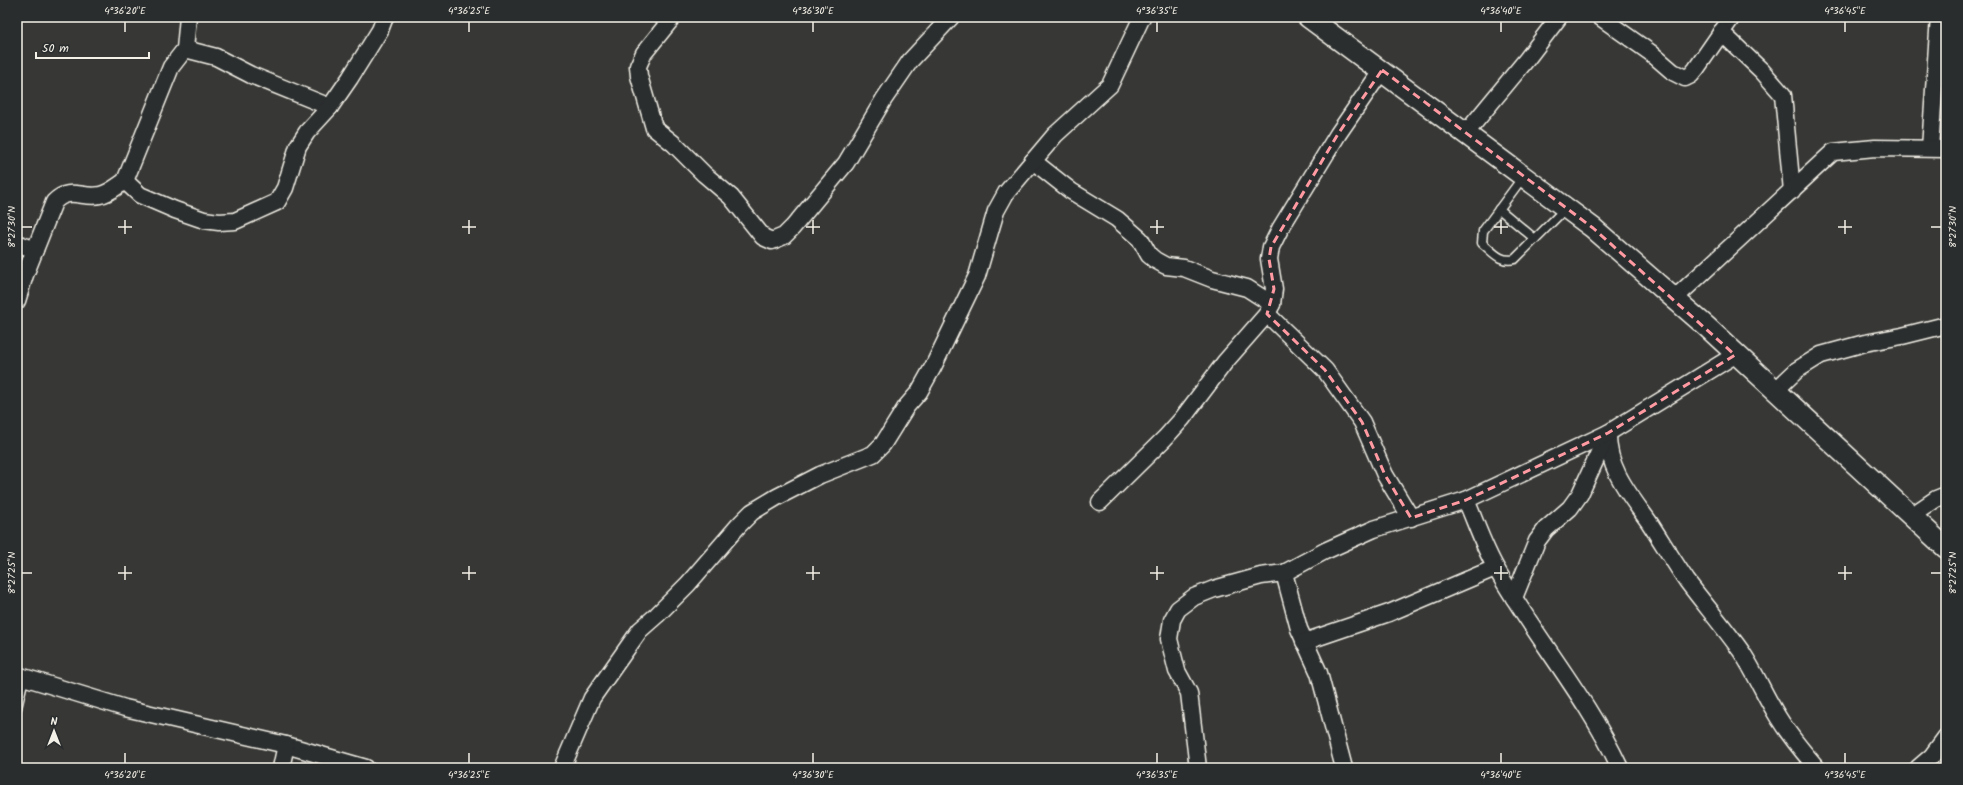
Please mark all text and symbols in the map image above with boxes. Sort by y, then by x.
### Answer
text: 4°36'20"E [104,3,147,19]
text: 4°36'25"E [448,3,491,19]
text: 4°36'30"E [792,3,835,19]
text: 4°36'35"E [1136,3,1179,19]
text: 4°36'40"E [1480,3,1523,19]
text: 4°36'45"E [1824,3,1867,19]
scale bar [36,34,149,60]
text: 50 m [42,39,69,58]
text: 8°27'30"N [4,206,20,248]
text: 8°27'30"N [1945,206,1961,248]
text: 8°27'25"N [4,552,20,594]
text: 8°27'25"N [1945,552,1961,594]
north arrow [34,711,74,751]
text: N [51,713,58,731]
text: 4°36'20"E [104,767,147,783]
text: 4°36'25"E [448,767,491,783]
text: 4°36'30"E [792,767,835,783]
text: 4°36'35"E [1136,767,1179,783]
text: 4°36'40"E [1480,767,1523,783]
text: 4°36'45"E [1824,767,1867,783]

